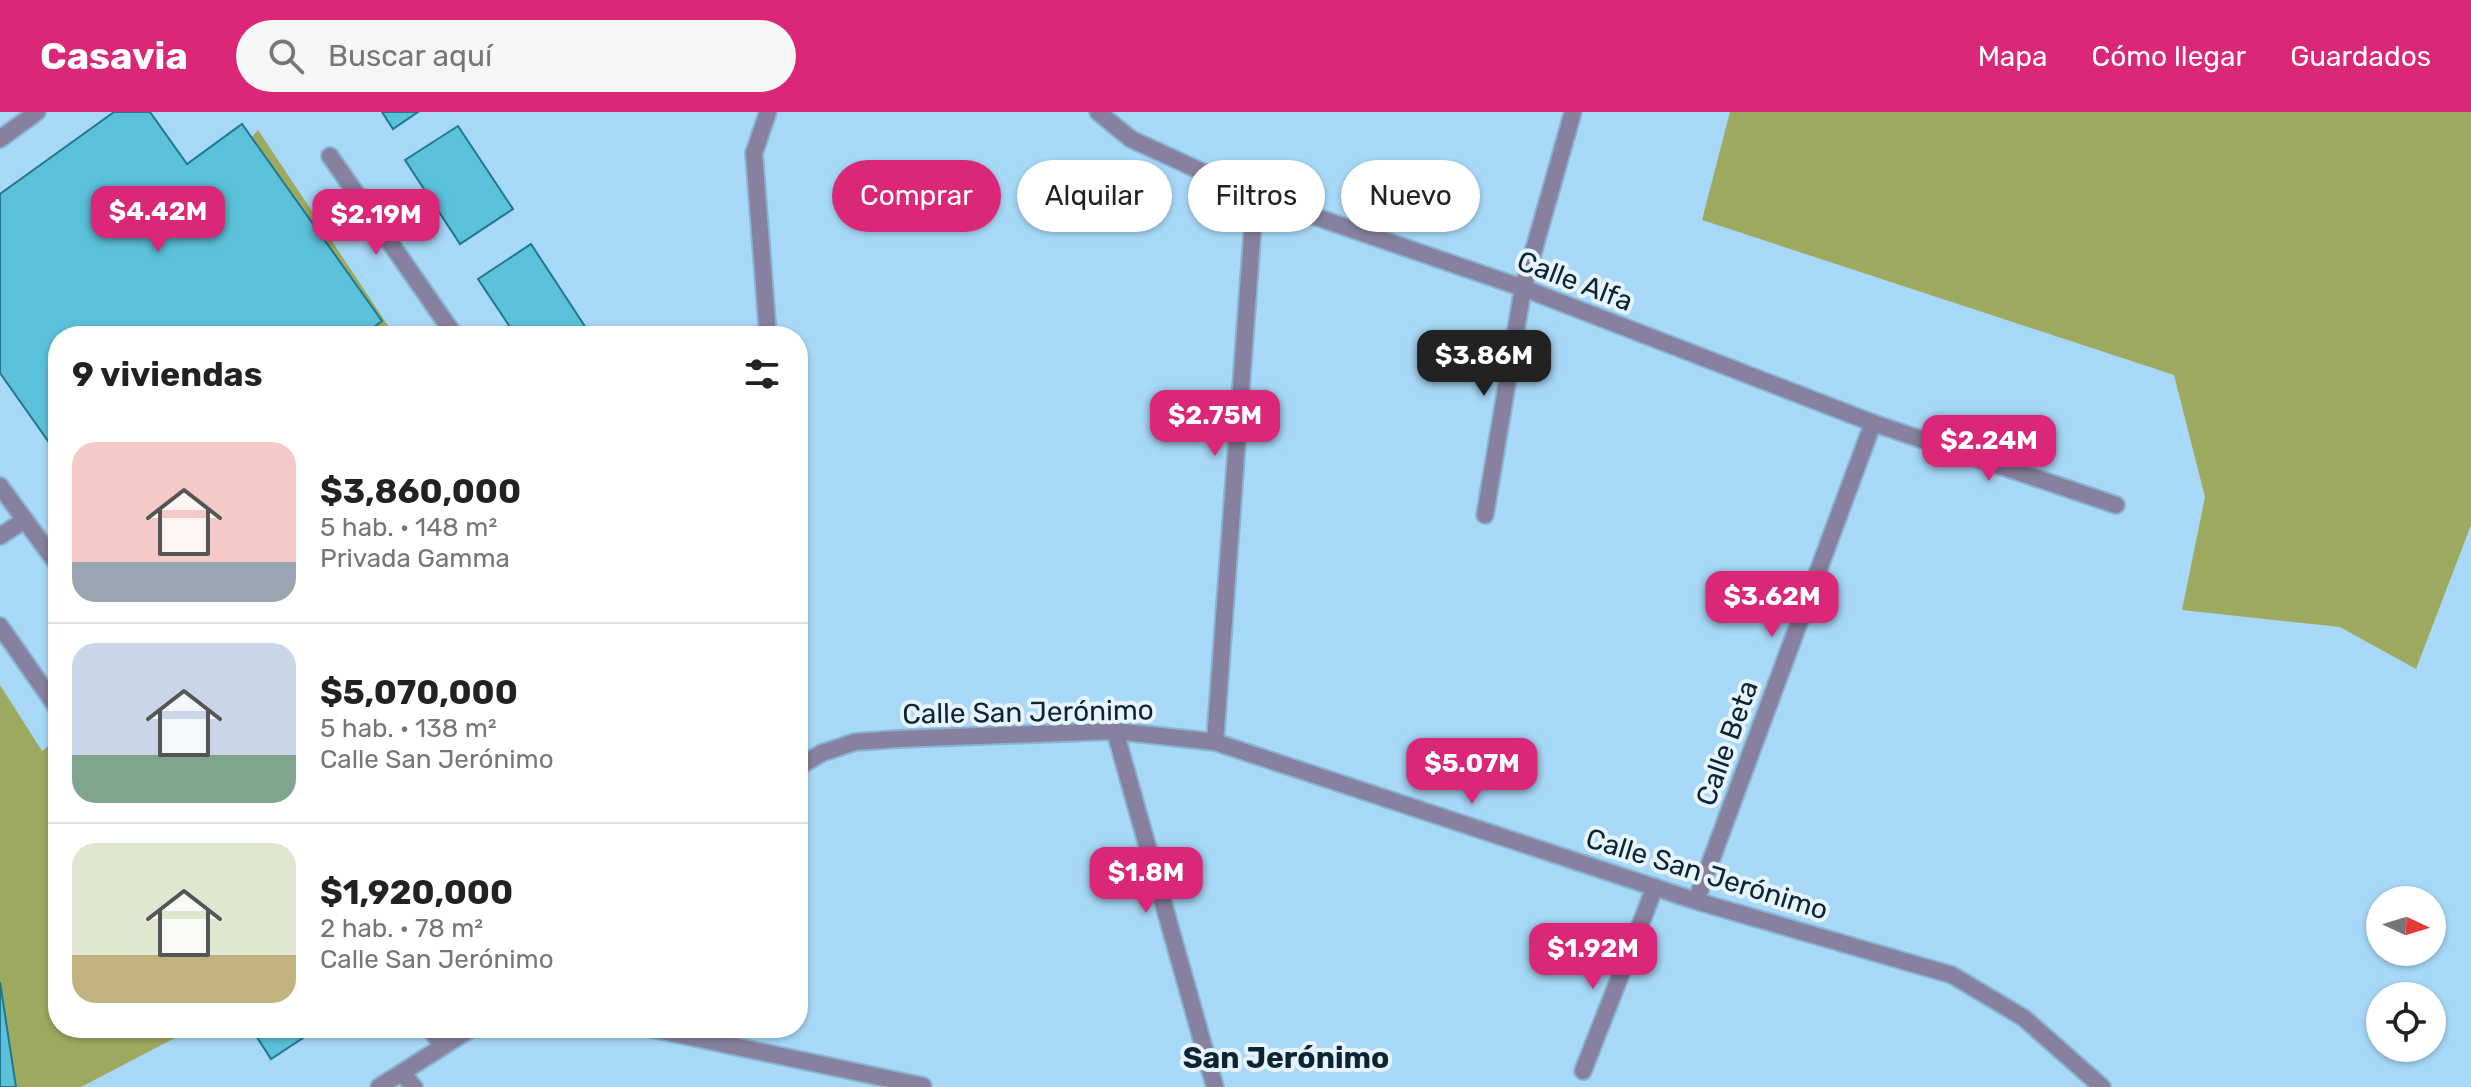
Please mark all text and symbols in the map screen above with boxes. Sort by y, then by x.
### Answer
search box [236,20,796,92]
text: Casavia [40,33,188,79]
icon: search [264,34,308,78]
text: Buscar aquí [328,38,492,74]
text: Mapa [1978,40,2047,73]
text: Cómo llegar [2091,40,2246,73]
text: Guardados [2290,40,2431,73]
chip: Comprar [832,160,1001,232]
chip: Alquilar [1017,160,1172,232]
chip: Filtros [1188,160,1325,232]
chip: Nuevo [1341,160,1480,232]
pin: $4.42M [93,186,223,254]
pin: $2.19M [311,189,441,257]
text: $4.42M [109,196,207,227]
text: $2.19M [330,199,422,230]
street label: Calle Alfa [1513,244,1637,318]
pin: $3.86M [1419,330,1549,398]
text: $3.86M [1435,340,1533,371]
icon: filters [740,352,784,396]
text: 9 viviendas [72,354,262,395]
pin: $2.75M [1150,390,1280,458]
text: $2.75M [1168,400,1262,431]
pin: $2.24M [1924,415,2054,483]
text: $2.24M [1940,425,2038,456]
text: $3,860,000 [320,471,521,512]
icon: home [136,474,232,570]
text: 5 hab. · 148 m² [320,512,497,543]
text: Privada Gamma [320,543,510,574]
pin: $3.62M [1707,571,1837,639]
text: $3.62M [1723,581,1821,612]
text: $5,070,000 [320,672,518,713]
icon: home [136,675,232,771]
street label: Calle Beta [1689,676,1765,810]
street label: Calle San Jerónimo [902,693,1154,731]
text: 5 hab. · 138 m² [320,713,497,744]
pin: $5.07M [1407,738,1537,806]
text: Calle San Jerónimo [320,744,554,775]
text: $5.07M [1424,748,1520,779]
street label: Calle San Jerónimo [1582,821,1832,927]
pin: $1.8M [1090,847,1202,915]
text: $1.8M [1108,857,1184,888]
text: $1,920,000 [320,872,513,913]
icon: home [136,875,232,971]
north arrow [2366,886,2446,966]
map controls [2366,886,2446,1062]
text: 2 hab. · 78 m² [320,913,483,944]
pin: $1.92M [1528,923,1658,991]
text: $1.92M [1547,933,1639,964]
text: Calle San Jerónimo [320,944,554,975]
button: locate [2366,982,2446,1062]
district label: San Jerónimo [1183,1040,1389,1076]

